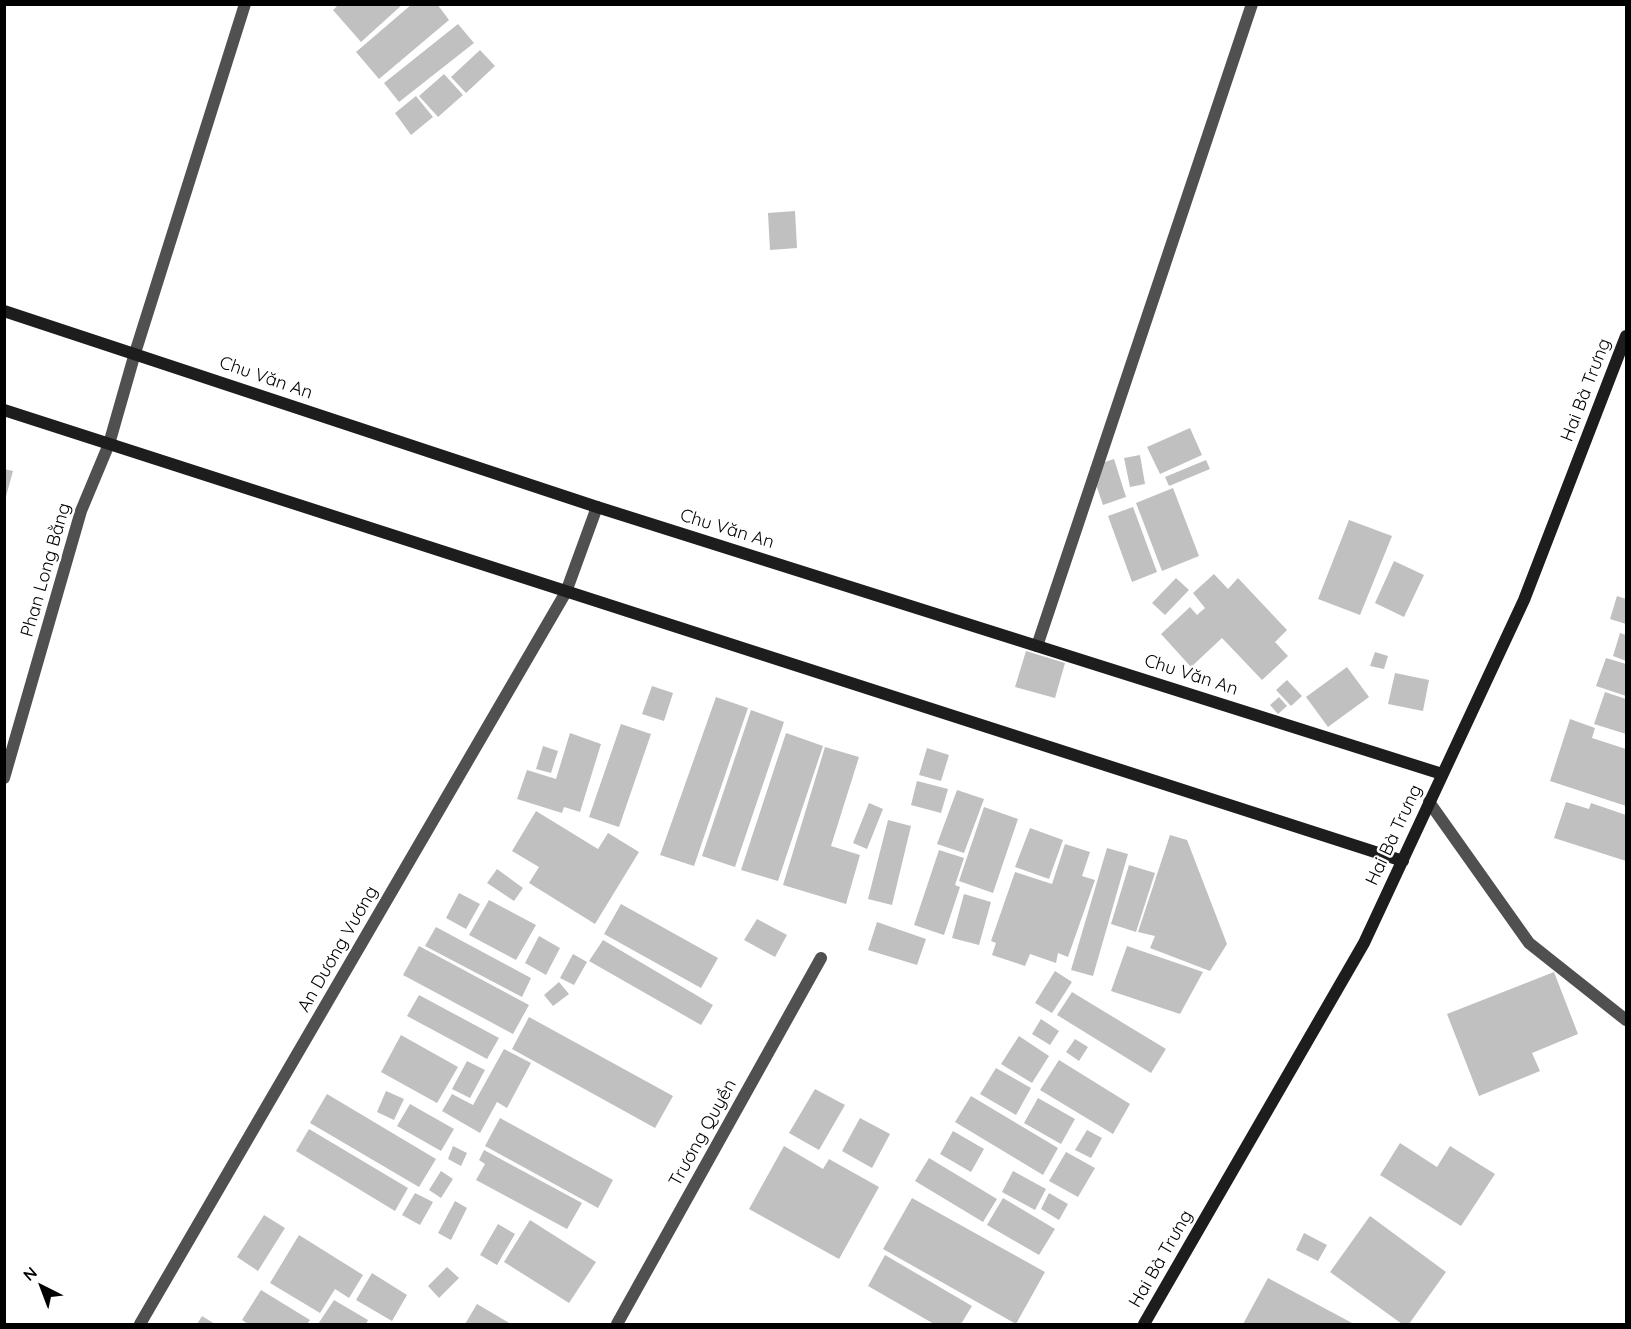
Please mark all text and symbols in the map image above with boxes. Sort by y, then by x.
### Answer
street label: Hai Bà Trưng [1556,335,1616,445]
street label: Chu Văn An [217,352,315,404]
street label: Phan Long Bằng [17,500,75,640]
street label: Chu Văn An [677,504,777,554]
street label: Chu Văn An [1141,650,1241,700]
street label: Hai Bà Trưng [1361,781,1427,889]
street label: An Dương Vương [293,882,383,1016]
street label: Trương Quyền [665,1076,741,1190]
street label: Hai Bà Trưng [1124,1206,1198,1312]
north arrow [12,1257,72,1317]
text: N [19,1262,41,1285]

